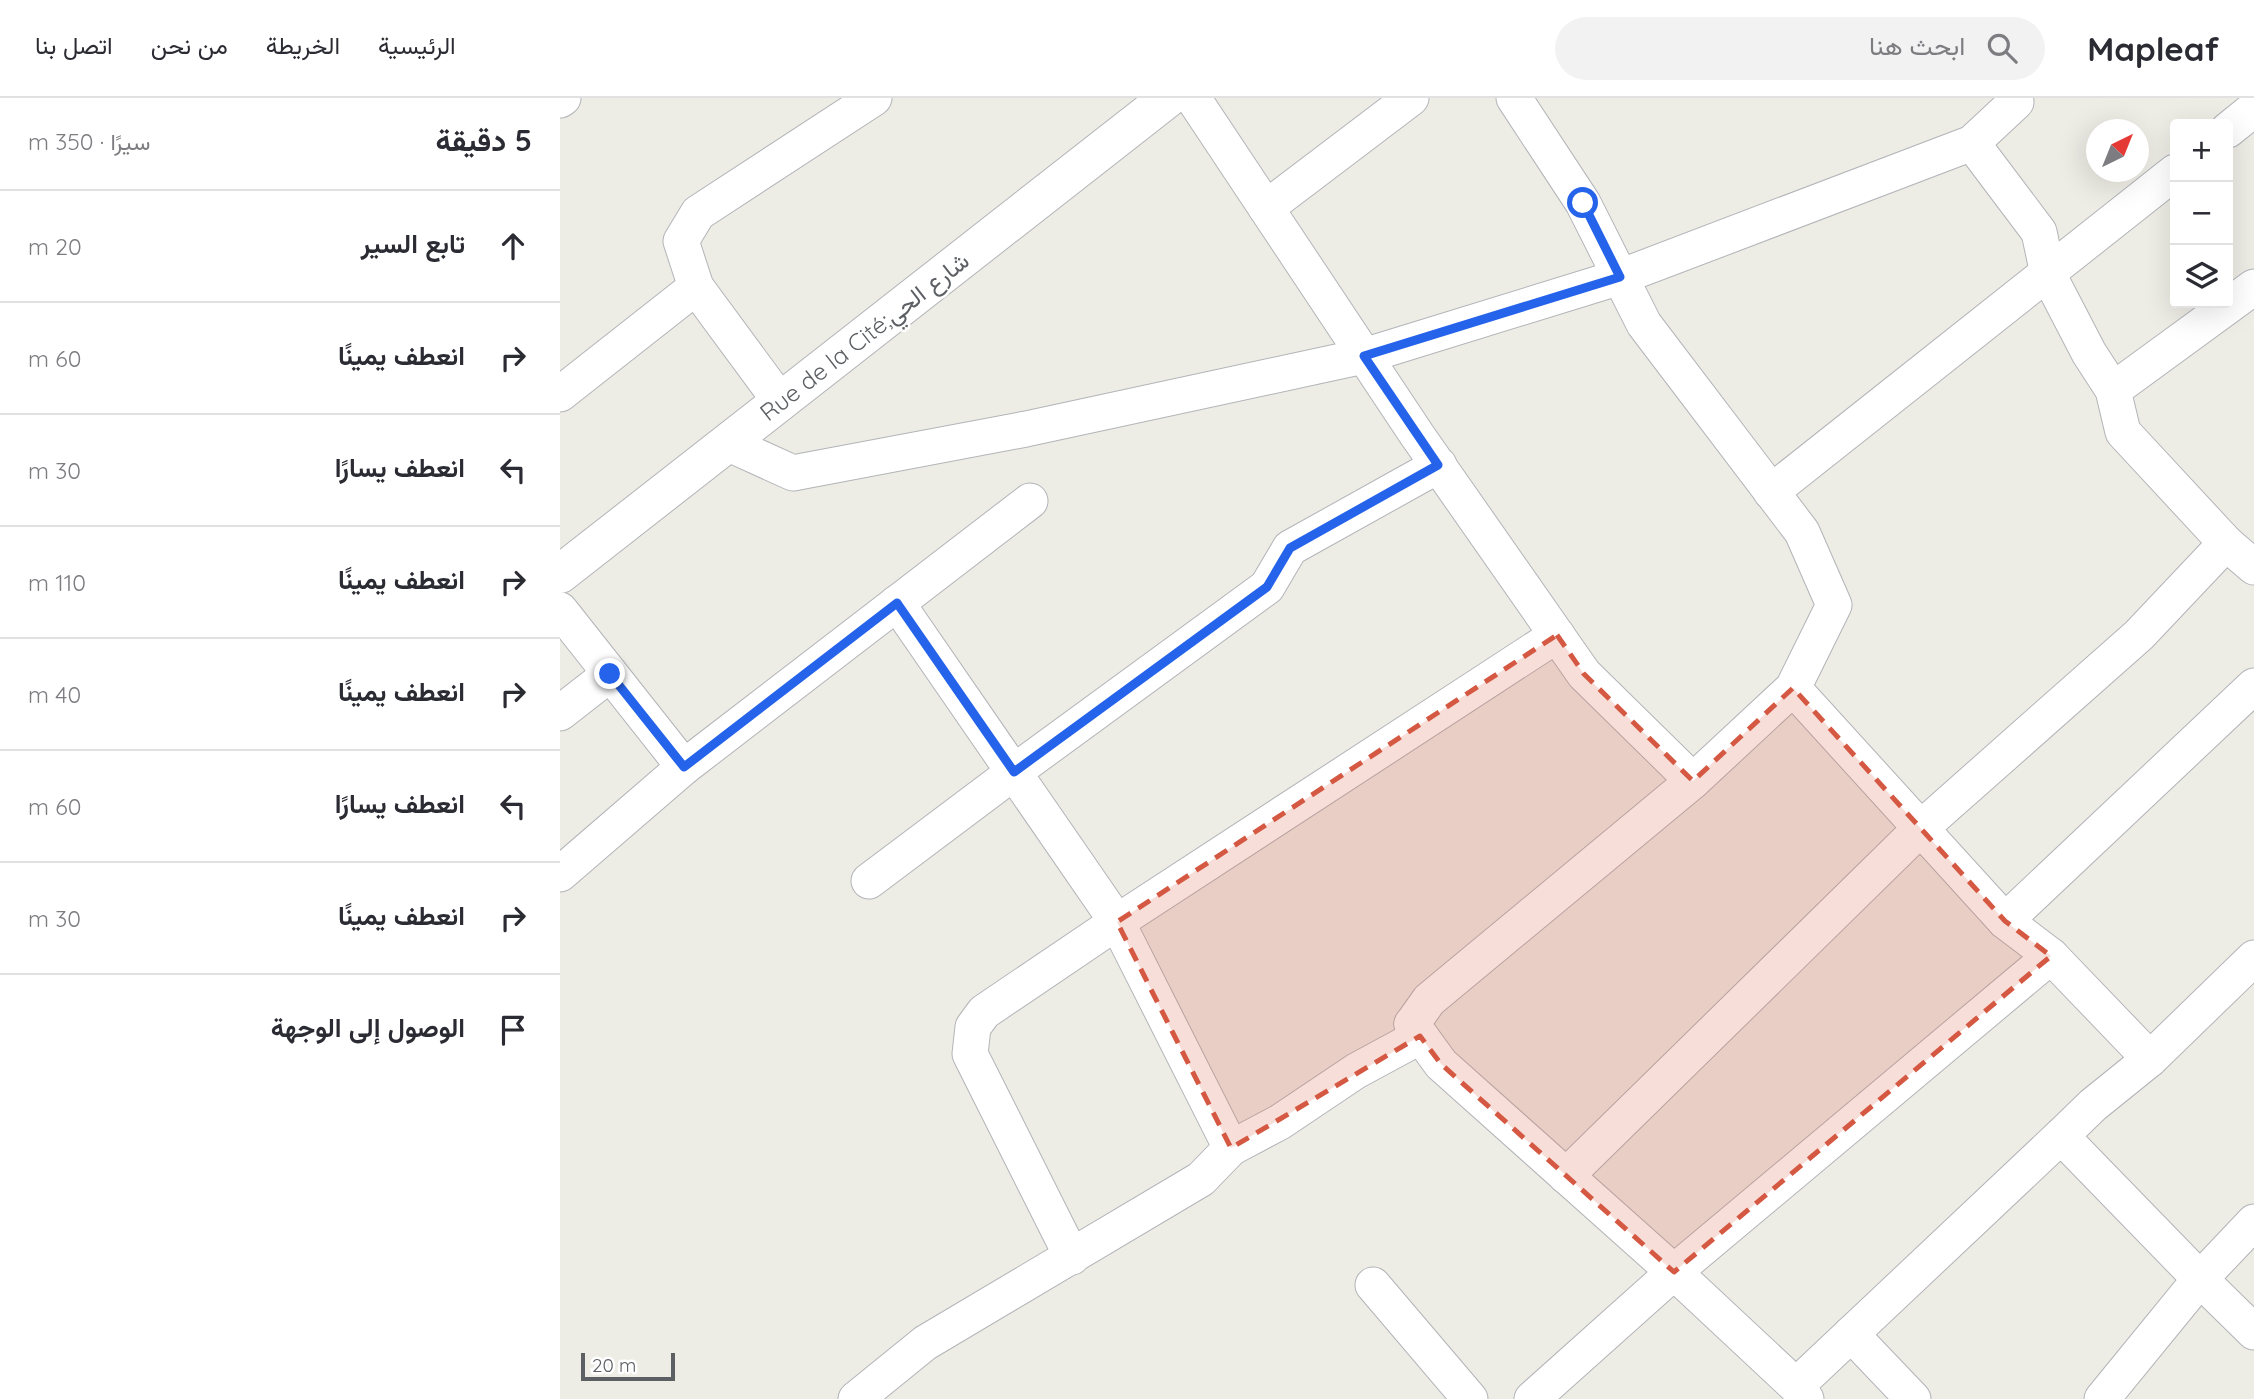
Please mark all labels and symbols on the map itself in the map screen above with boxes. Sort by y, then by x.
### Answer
north arrow [2086,119,2149,182]
route start [1567,187,1598,218]
street label: Rue de la Cité;شارع الحي [753,245,978,431]
route end [594,658,625,689]
scale bar [581,1350,676,1382]

